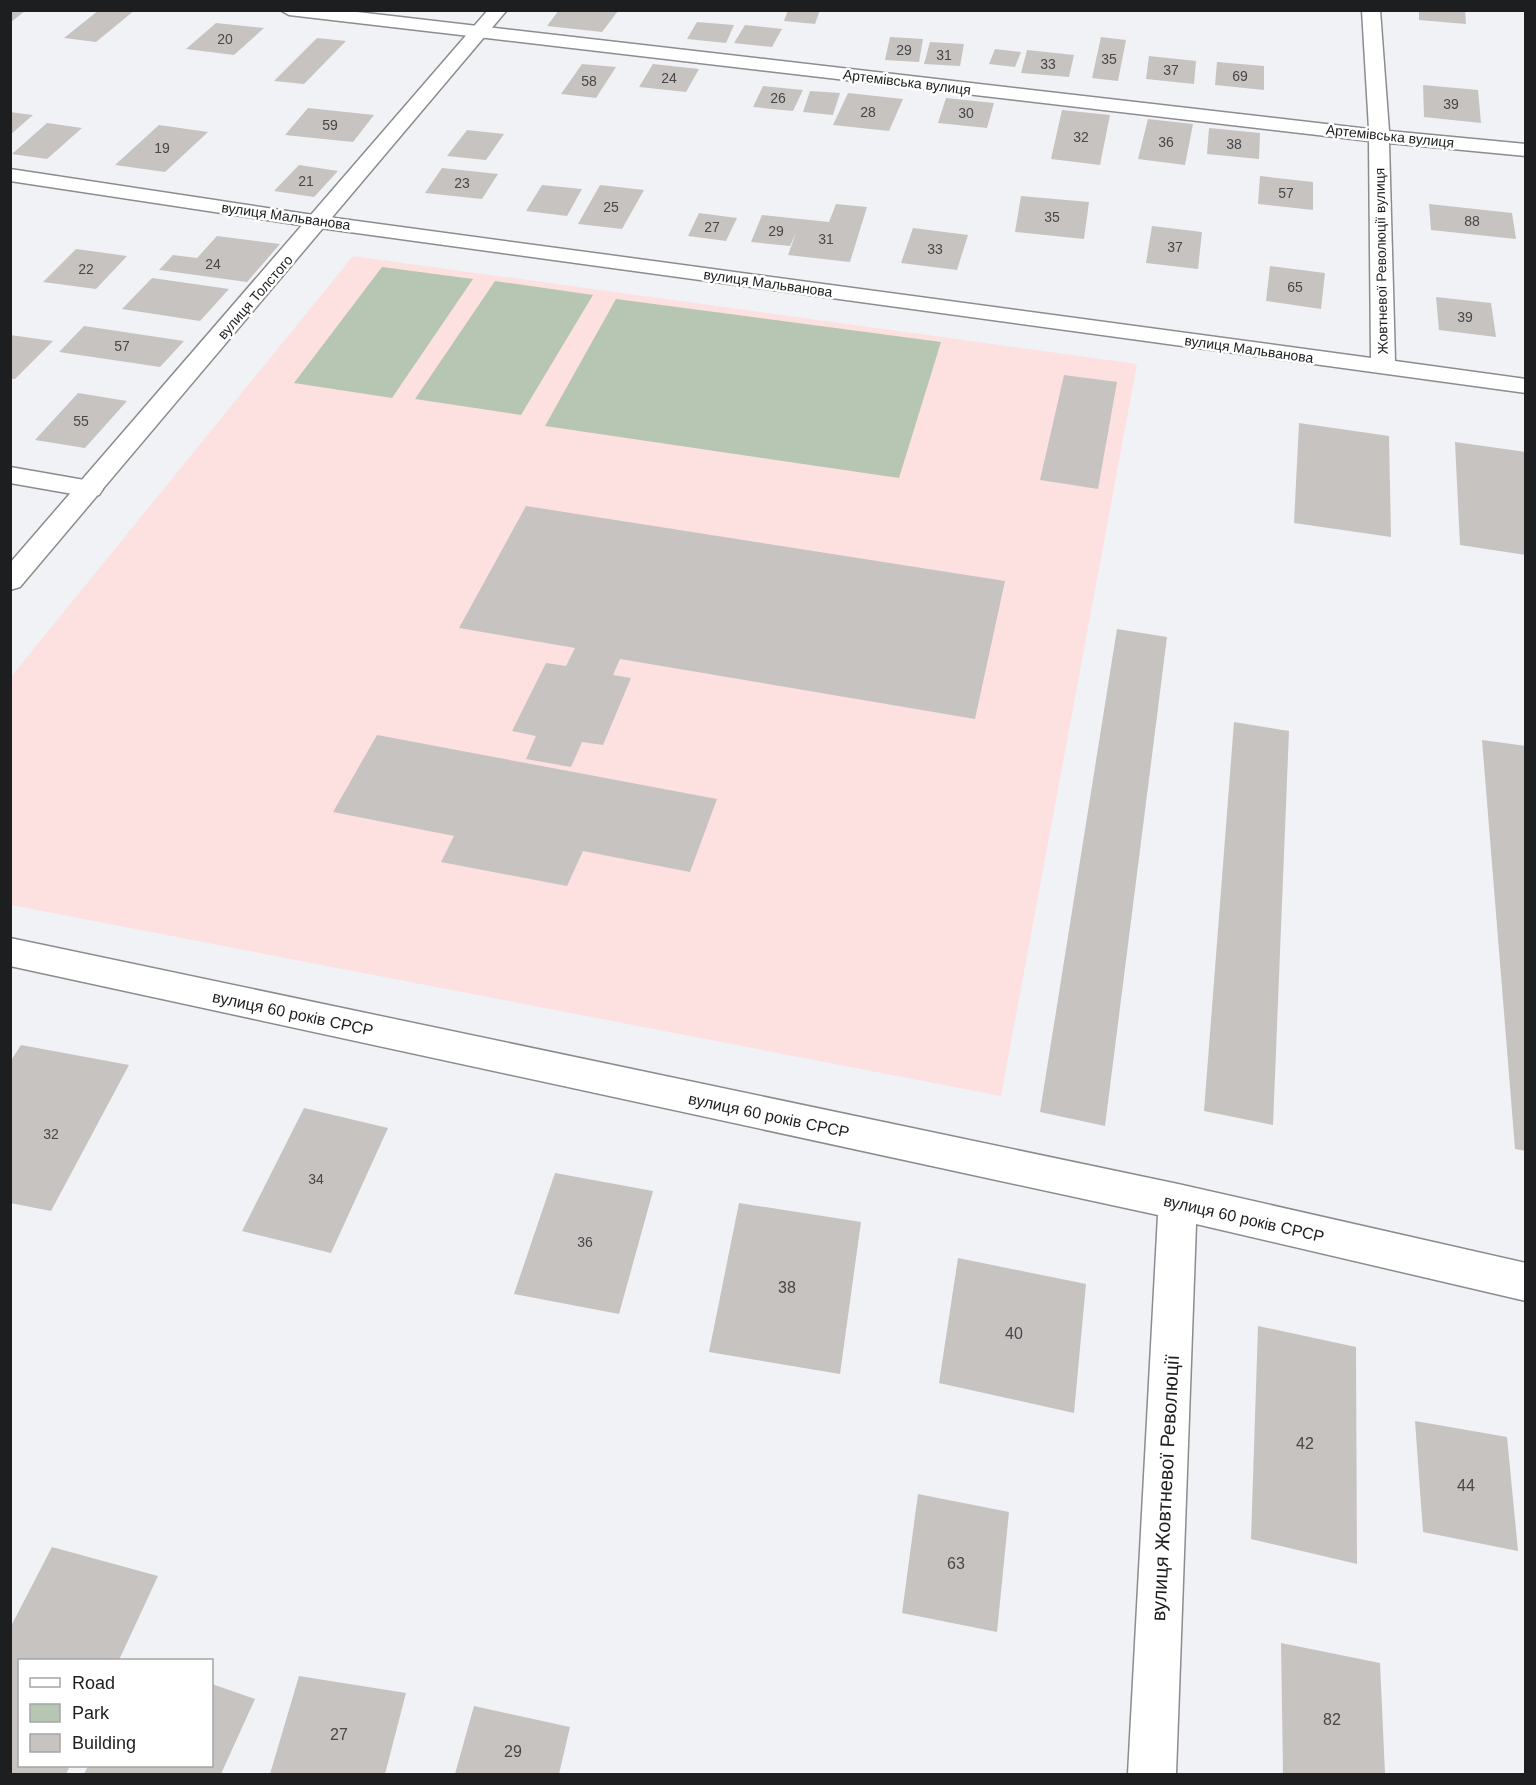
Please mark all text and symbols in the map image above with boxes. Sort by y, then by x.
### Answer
house number: 20 [217,31,233,47]
house number: 29 [896,42,912,58]
house number: 31 [936,47,952,63]
house number: 35 [1101,51,1117,67]
house number: 33 [1040,56,1056,72]
house number: 37 [1163,62,1179,78]
street label: Артемівська вулиця [842,66,972,98]
house number: 69 [1232,68,1248,84]
house number: 24 [661,70,677,86]
house number: 58 [581,73,597,89]
house number: 26 [770,90,786,106]
house number: 39 [1443,96,1459,112]
house number: 28 [860,104,876,120]
house number: 30 [958,105,974,121]
house number: 59 [322,117,338,133]
street label: Артемівська вулиця [1325,121,1455,151]
house number: 32 [1073,129,1089,145]
house number: 36 [1158,134,1174,150]
house number: 38 [1226,136,1242,152]
house number: 19 [154,140,170,156]
street label: Жовтневої Революції вулиця [1371,168,1391,354]
house number: 21 [298,173,314,189]
house number: 23 [454,175,470,191]
house number: 57 [1278,185,1294,201]
street label: вулиця Мальванова [221,199,352,233]
house number: 25 [603,199,619,215]
house number: 35 [1044,209,1060,225]
house number: 88 [1464,213,1480,229]
house number: 27 [704,219,720,235]
house number: 29 [768,223,784,239]
house number: 31 [818,231,834,247]
house number: 37 [1167,239,1183,255]
house number: 33 [927,241,943,257]
street label: вулиця Толстого [214,252,296,342]
house number: 24 [205,256,221,272]
house number: 22 [78,261,94,277]
street label: вулиця Мальванова [703,266,834,300]
house number: 65 [1287,279,1303,295]
house number: 39 [1457,309,1473,325]
street label: вулиця Мальванова [1184,332,1315,366]
house number: 57 [114,338,130,354]
house number: 55 [73,413,89,429]
street label: вулиця 60 років СРСР [211,988,375,1039]
street label: вулиця 60 років СРСР [687,1090,851,1141]
house number: 32 [43,1126,59,1142]
house number: 34 [308,1171,324,1187]
street label: вулиця 60 років СРСР [1162,1192,1326,1245]
house number: 36 [577,1234,593,1250]
house number: 38 [778,1279,796,1296]
house number: 40 [1005,1325,1023,1342]
street label: вулиця Жовтневої Революції [1147,1354,1183,1622]
house number: 42 [1296,1435,1314,1452]
house number: 44 [1457,1477,1475,1494]
house number: 63 [947,1555,965,1572]
legend [18,1659,213,1767]
text: Road [72,1673,115,1693]
text: Park [72,1703,110,1723]
house number: 82 [1323,1711,1341,1728]
house number: 27 [330,1726,348,1743]
text: Building [72,1733,136,1753]
house number: 29 [504,1743,522,1760]

